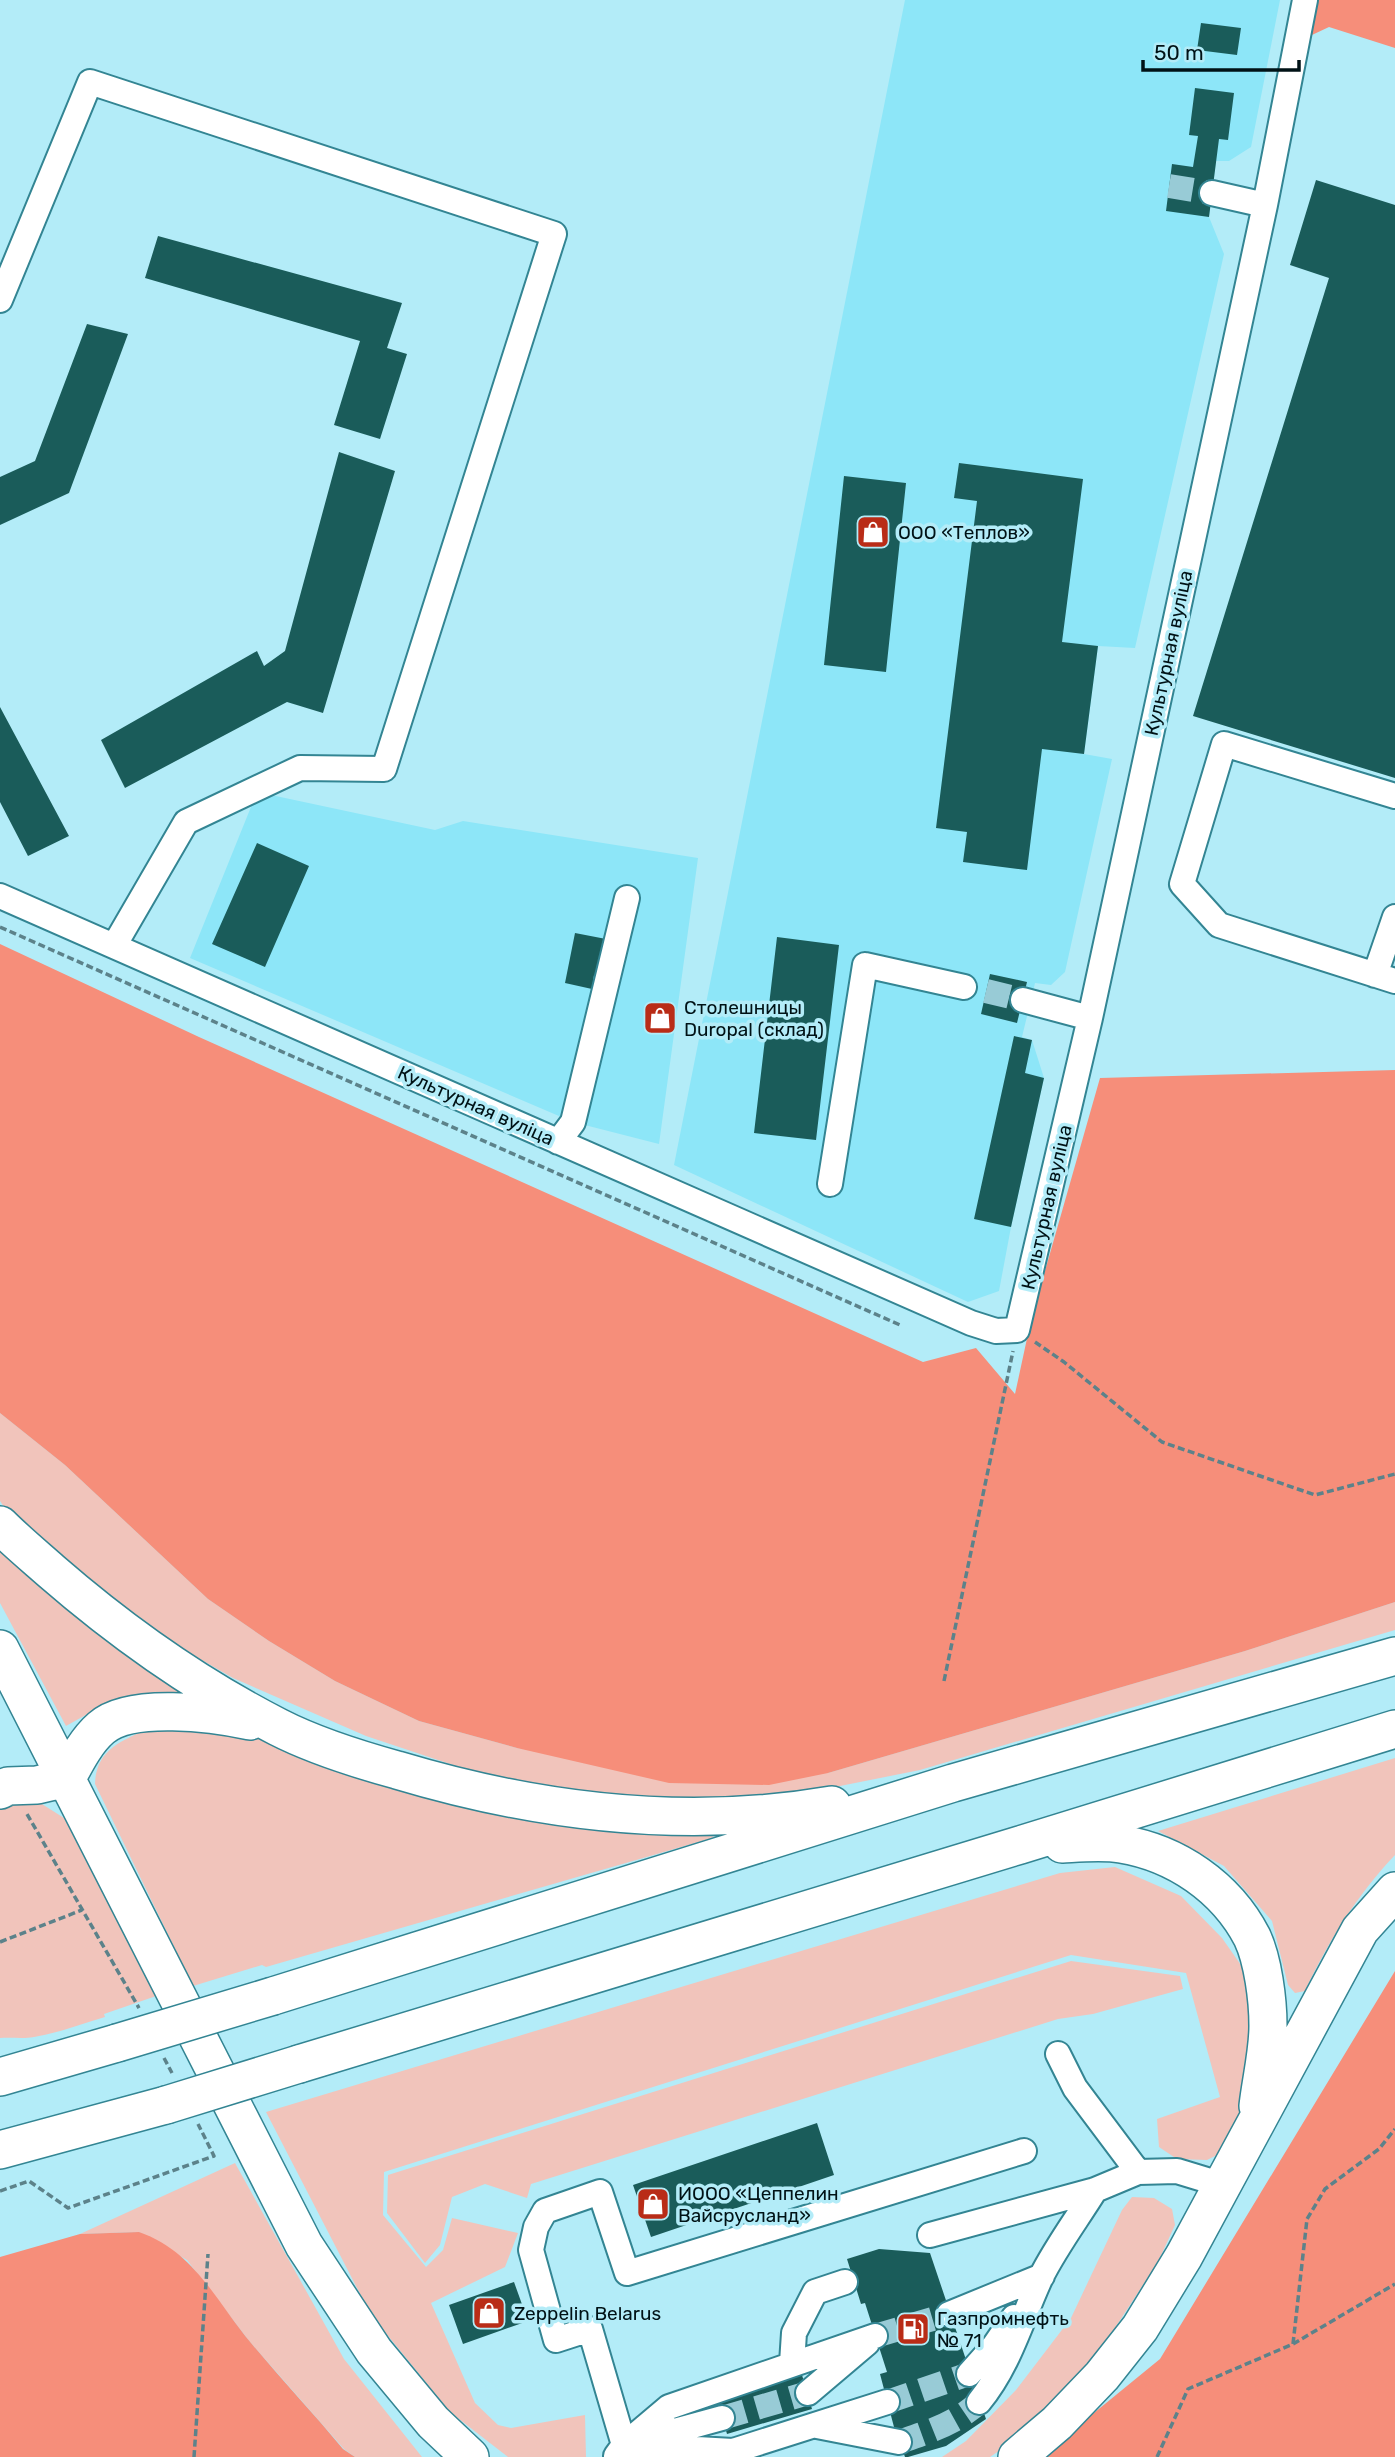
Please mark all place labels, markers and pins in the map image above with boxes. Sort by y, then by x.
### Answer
shop icon: ООО «Теплов» [854,513,892,551]
place label: ООО «Теплов» [898,521,1030,544]
place label: Столешницы Duropal (склад) [684,996,824,1041]
shop icon: Столешницы Duropal (склад) [641,999,679,1037]
place label: ИООО «Цеппелин Вайсрусланд» [678,2182,839,2227]
shop icon: ИООО «Цеппелин Вайсрусланд» [634,2185,672,2223]
shop icon: Zeppelin Belarus [470,2294,508,2332]
place label: Zeppelin Belarus [514,2302,661,2325]
place label: Газпромнефть № 71 [937,2307,1069,2352]
fuel station icon: Газпромнефть № 71 [894,2310,932,2348]

